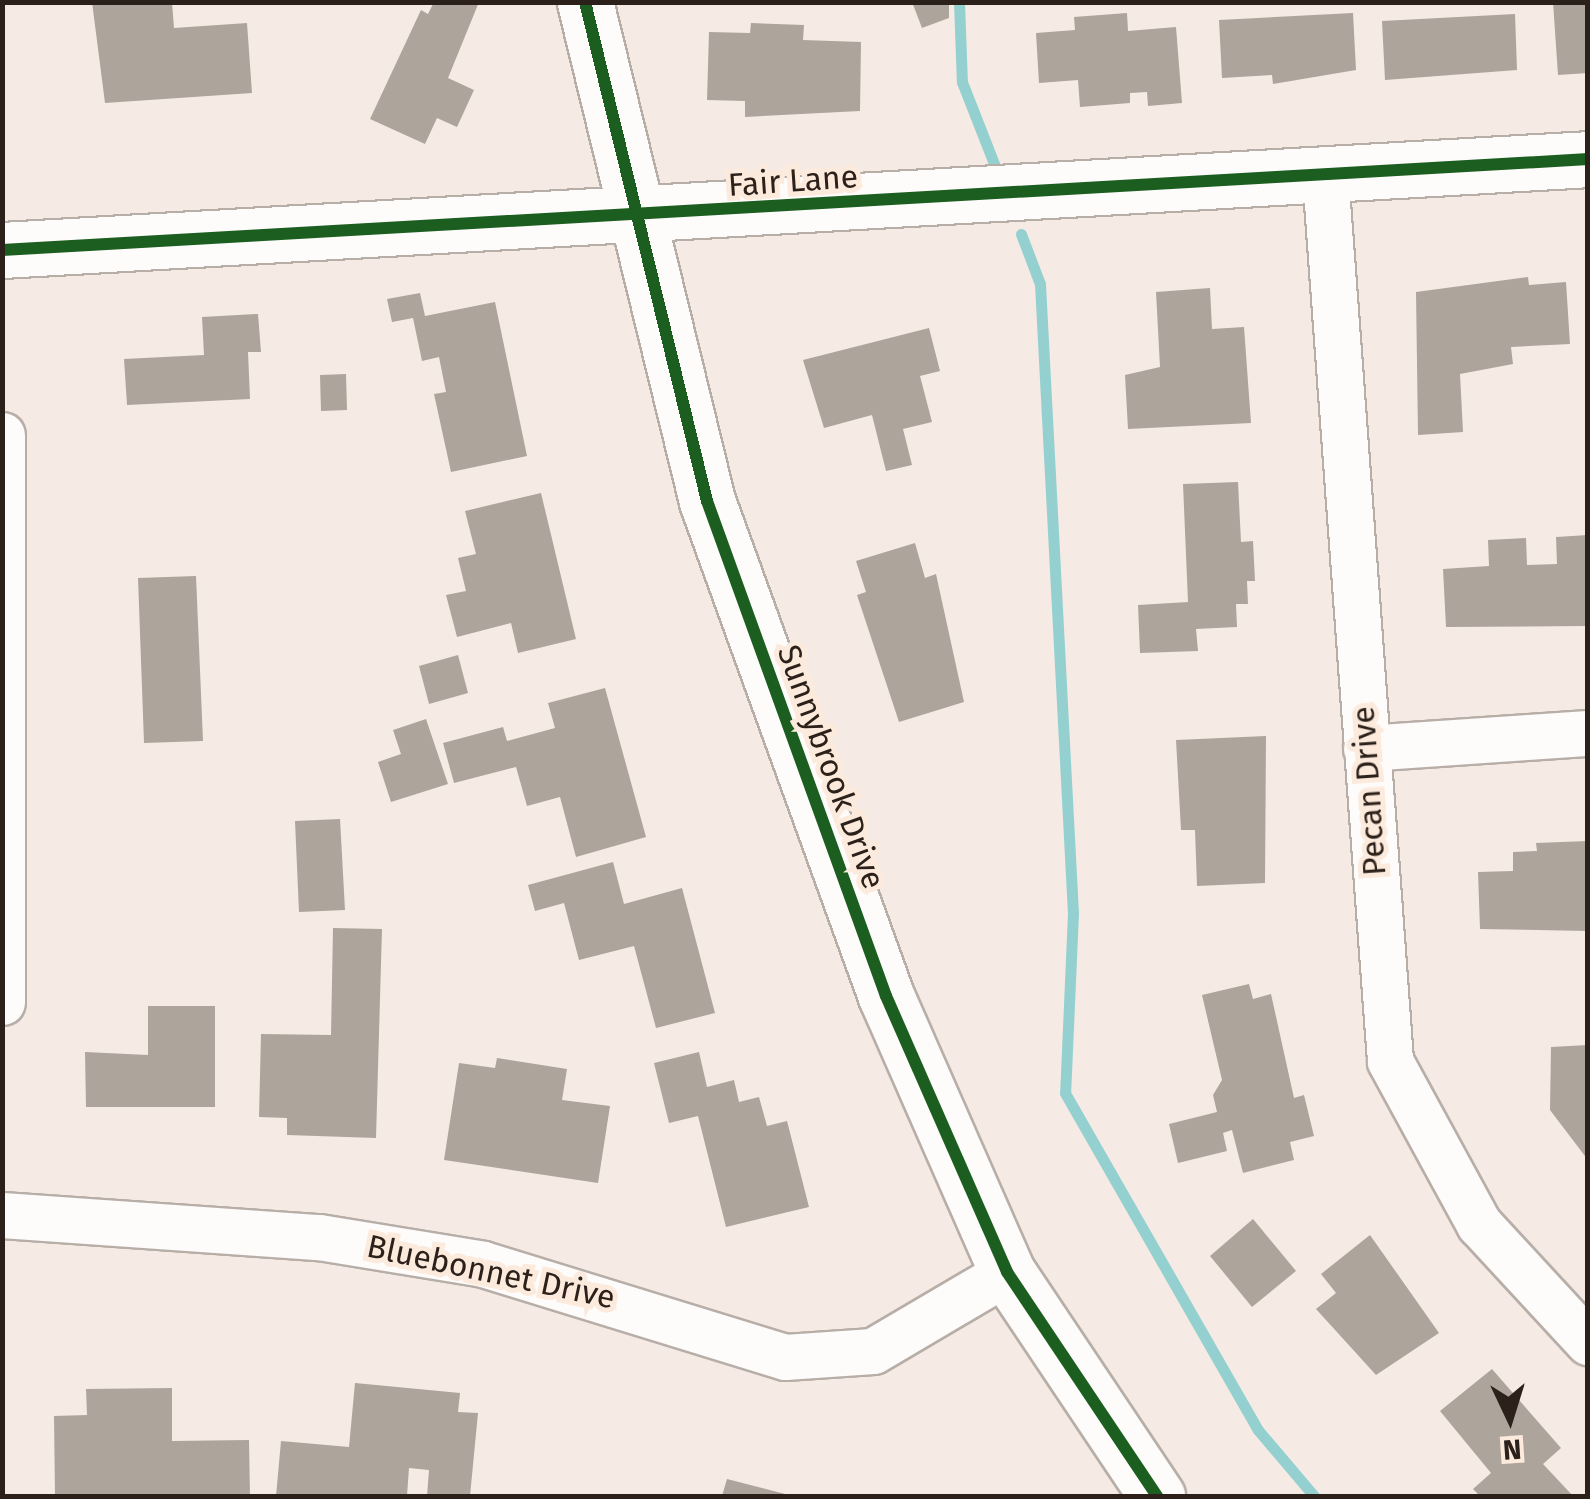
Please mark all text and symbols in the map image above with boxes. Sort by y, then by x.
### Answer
street label: Fair Lane [727,157,859,205]
street label: Sunnybrook Drive [769,640,893,894]
street label: Pecan Drive [1344,705,1394,877]
street label: Bluebonnet Drive [363,1227,619,1317]
north arrow [1460,1369,1560,1469]
text: N [1502,1432,1523,1467]

